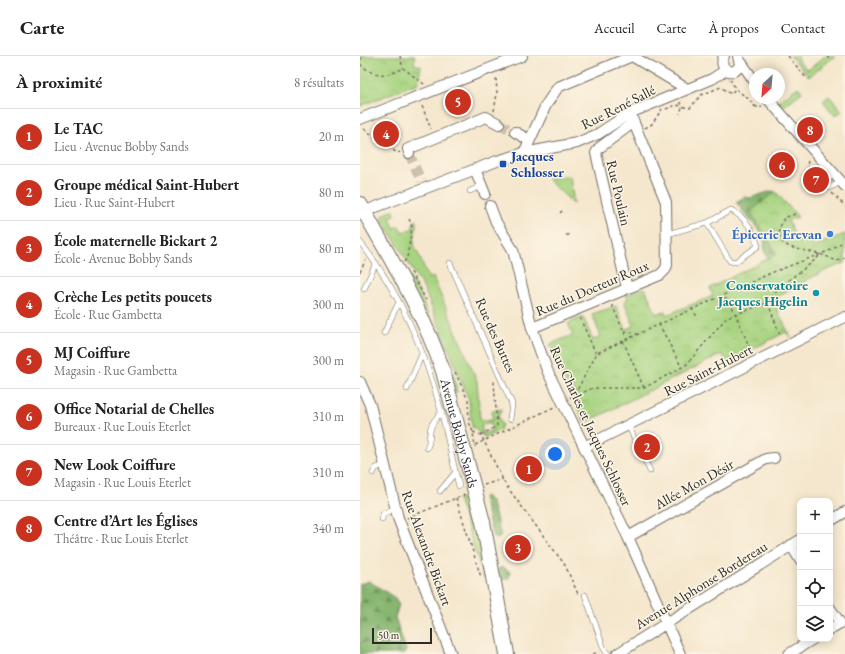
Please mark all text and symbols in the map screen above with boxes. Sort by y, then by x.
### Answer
text: Carte [20,15,64,40]
text: Accueil [594,19,635,37]
text: Carte [657,19,687,37]
text: À propos [709,19,759,37]
text: Contact [781,19,825,37]
north arrow [749,68,785,104]
text: À proximité [16,71,102,93]
text: 8 résultats [294,74,344,91]
street label: Rue René Sallé [578,80,659,133]
pin: 5 [445,87,471,117]
pin: 8 [797,115,823,145]
text: Le TAC [54,119,103,138]
pin: 4 [373,119,399,149]
text: 1 [26,128,32,145]
text: 20 m [319,128,344,145]
text: Lieu · Avenue Bobby Sands [54,138,189,155]
place label: Jacques Schlosser [509,147,564,181]
pin: 6 [769,150,795,180]
street label: Rue Poulain [603,158,635,228]
marker: Jacques Schlosser [498,159,508,169]
pin: 7 [803,165,829,195]
text: Groupe médical Saint-Hubert [54,175,239,194]
text: 2 [26,184,32,201]
text: 80 m [319,184,344,201]
text: Lieu · Rue Saint-Hubert [54,194,175,211]
place label: Épicerie Erevan [732,225,822,243]
marker: Épicerie Erevan [825,229,835,239]
text: École maternelle Bickart 2 [54,231,217,250]
text: 3 [26,240,32,257]
text: 80 m [319,240,344,257]
text: École · Avenue Bobby Sands [54,250,192,267]
street label: Rue du Docteur Roux [533,256,651,320]
place label: Conservatoire Jacques Higelin [716,276,808,310]
text: Crèche Les petits poucets [54,287,212,306]
marker: Conservatoire Jacques Higelin [811,288,821,298]
street label: Rue des Buttes [472,295,521,376]
text: 4 [26,296,32,313]
text: 300 m [313,296,344,313]
text: École · Rue Gambetta [54,306,162,323]
street label: Rue Saint-Hubert [661,340,756,400]
text: MJ Coiffure [54,343,130,362]
street label: Rue Charles et Jacques Schlosser [546,343,636,509]
text: 5 [26,352,32,369]
text: 300 m [313,352,344,369]
text: Magasin · Rue Gambetta [54,362,177,379]
street label: Avenue Bobby Sands [436,375,483,490]
text: Office Notarial de Chelles [54,399,214,418]
text: 6 [26,408,32,425]
text: 310 m [313,408,344,425]
text: Bureaux · Rue Louis Eterlet [54,418,191,435]
pin: 2 [634,432,660,462]
your location [545,444,565,464]
pin: 1 [516,454,542,484]
text: New Look Coiffure [54,455,175,474]
street label: Allée Mon Désir [650,455,737,514]
text: 7 [26,464,32,481]
text: 310 m [313,464,344,481]
text: Magasin · Rue Louis Eterlet [54,474,191,491]
street label: Rue Alexandre Bickart [398,488,456,609]
map controls [797,498,833,642]
button: + [797,498,833,534]
text: Centre d’Art les Églises [54,511,198,530]
text: 8 [26,520,32,537]
text: 340 m [313,520,344,537]
text: Théâtre · Rue Louis Eterlet [54,530,188,547]
pin: 3 [505,533,531,563]
button: − [797,534,833,570]
street label: Avenue Alphonse Bordereau [631,537,771,634]
button: locate [797,570,833,606]
button: layers [797,606,833,642]
scale bar [372,626,432,645]
text: 50 m [378,628,399,642]

